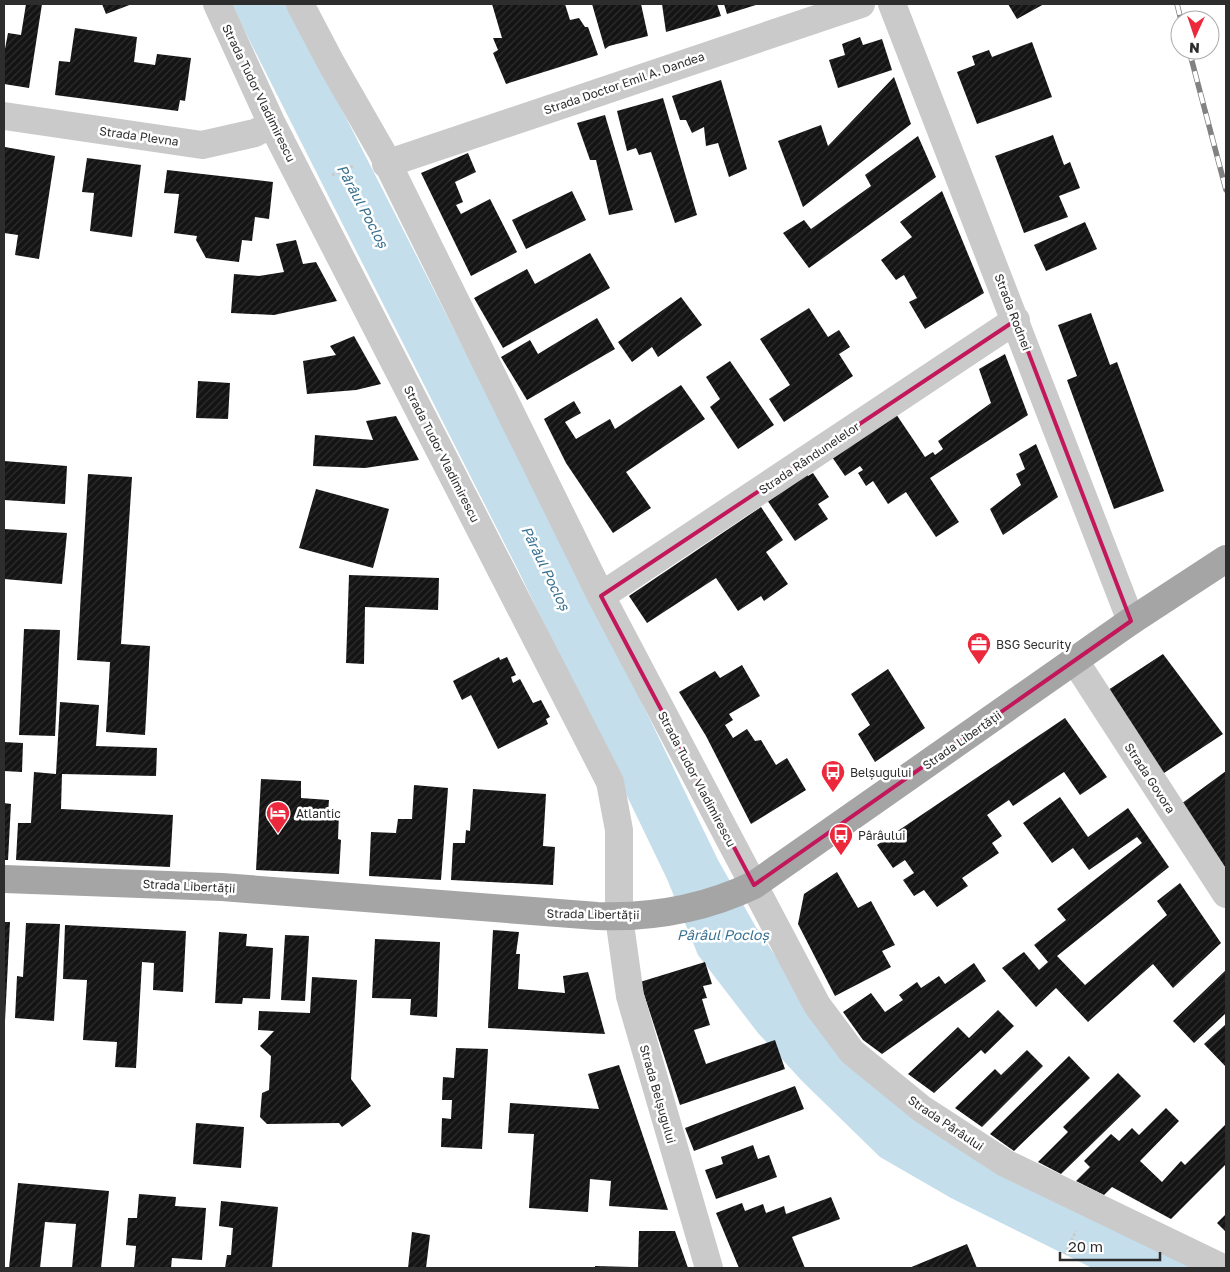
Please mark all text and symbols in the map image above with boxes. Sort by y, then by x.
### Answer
north arrow [1170,10,1220,60]
street label: Strada Tudor Vladimirescu [219,22,299,164]
text: N [1189,40,1200,57]
street label: Strada Doctor Emil A. Dandea [542,48,706,118]
street label: Strada Plevna [98,123,180,149]
water label: Pârâul Pocloș [333,161,392,252]
street label: Strada Rodnei [991,272,1035,352]
street label: Strada Tudor Vladimirescu [401,383,483,525]
street label: Strada Rândunelelor [756,419,862,497]
water label: Pârâul Pocloș [517,523,574,614]
office icon: BSG Security [966,631,992,665]
place label: BSG Security [996,637,1072,652]
street label: Strada Libertății [920,707,1004,773]
street label: Strada Tudor Vladimirescu [655,709,739,849]
street label: Strada Govora [1122,740,1178,816]
bus stop icon: Belșugului [820,759,846,793]
place label: Belșugului [850,765,911,780]
hotel icon: Atlantic [265,800,291,834]
place label: Atlantic [296,806,341,821]
bus stop icon: Pârâului [828,822,854,856]
place label: Pârâului [858,828,905,843]
street label: Strada Libertății [142,876,236,896]
street label: Strada Libertății [546,906,640,922]
water label: Pârâul Pocloș [677,926,769,944]
street label: Strada Belșugului [637,1043,679,1145]
street label: Strada Pârâului [905,1092,987,1154]
scale bar [1060,1230,1160,1262]
text: 20 m [1068,1237,1103,1255]

